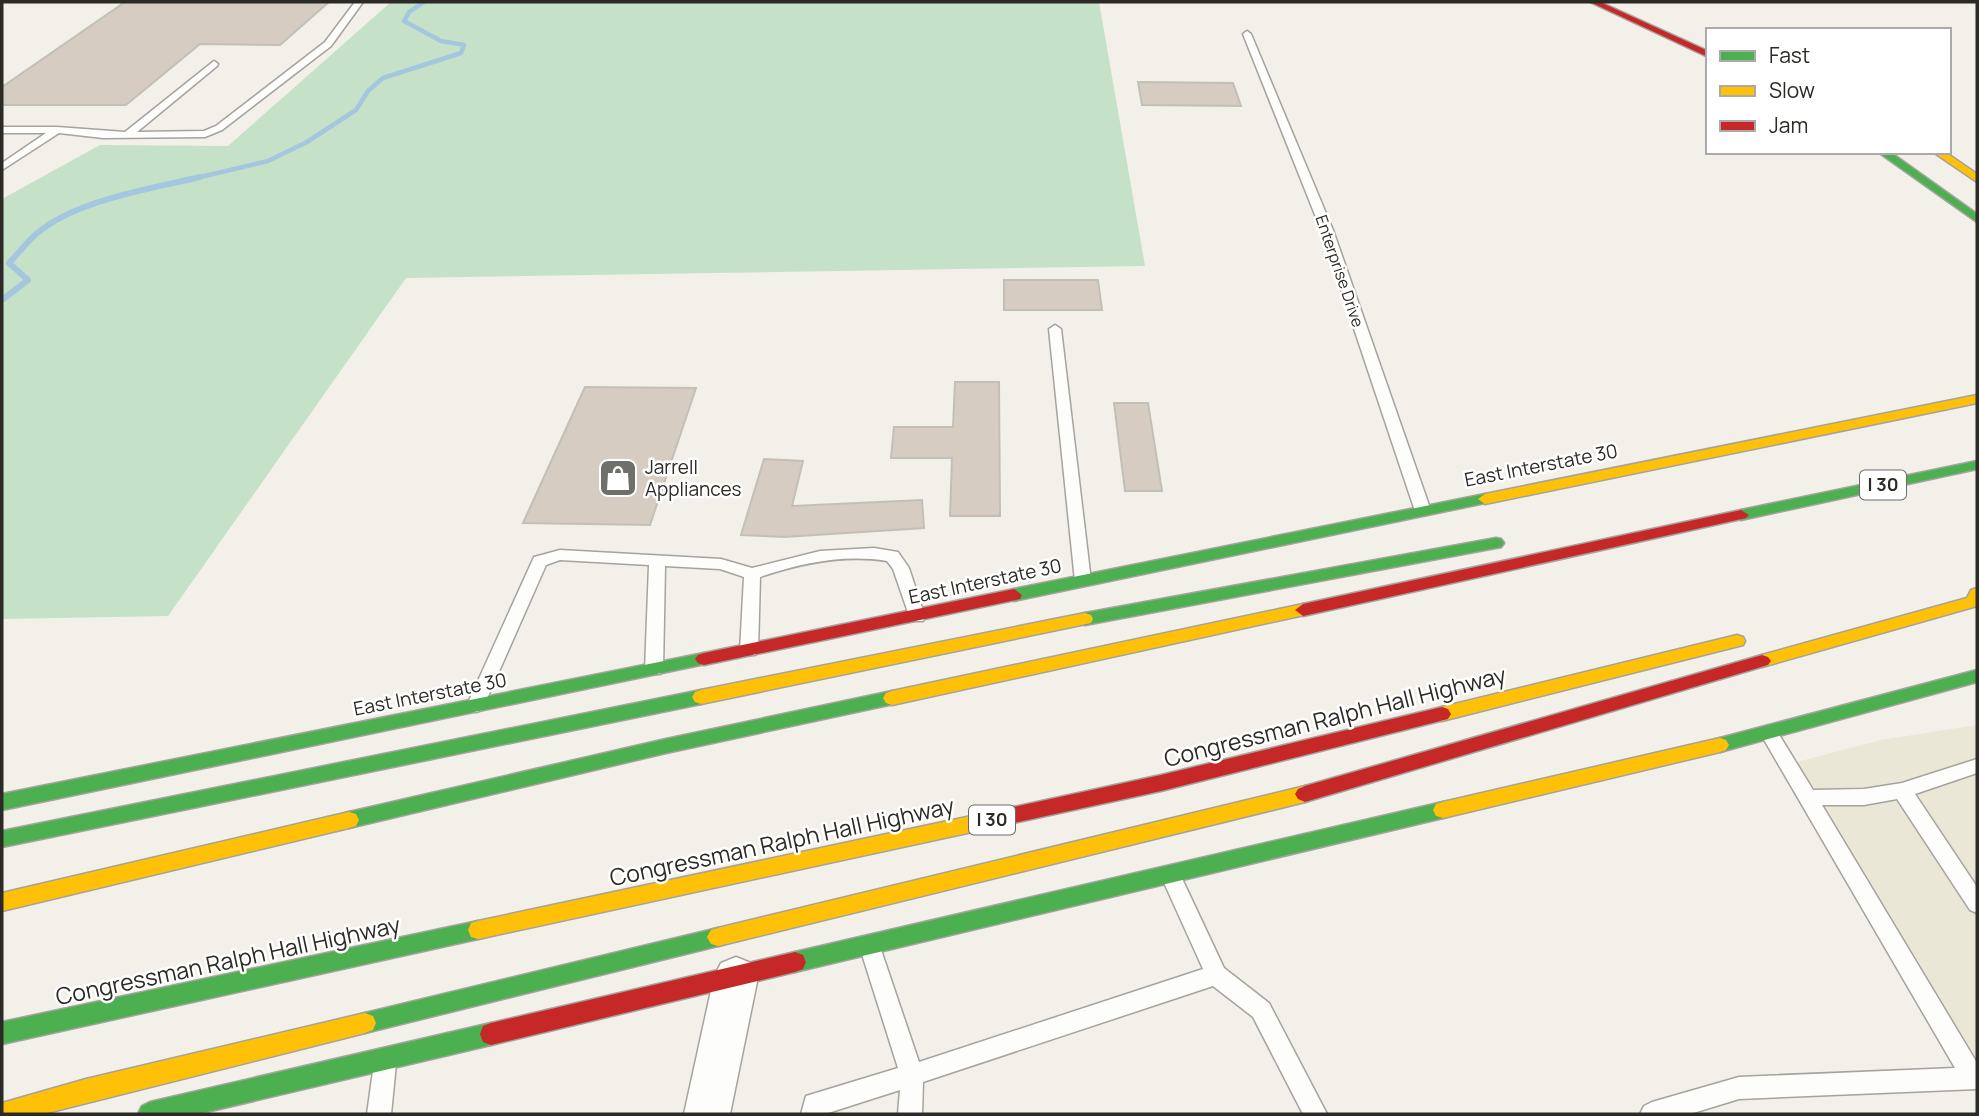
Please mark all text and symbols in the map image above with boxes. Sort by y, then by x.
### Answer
legend [1706,28,1951,154]
text: Fast [1769,41,1810,69]
text: Slow [1769,76,1815,104]
text: Jam [1769,111,1808,139]
street label: Enterprise Drive [1311,212,1369,330]
street label: East Interstate 30 [1462,437,1620,493]
place label: Jarrell Appliances [645,454,742,502]
shop icon: Jarrell Appliances [597,457,639,499]
road number: I 30 [1860,471,1906,500]
street label: East Interstate 30 [906,552,1064,610]
street label: Congressman Ralph Hall Highway [1160,658,1509,774]
street label: East Interstate 30 [351,666,509,722]
street label: Congressman Ralph Hall Highway [607,789,957,893]
road number: I 30 [969,806,1015,834]
street label: Congressman Ralph Hall Highway [53,908,403,1012]

